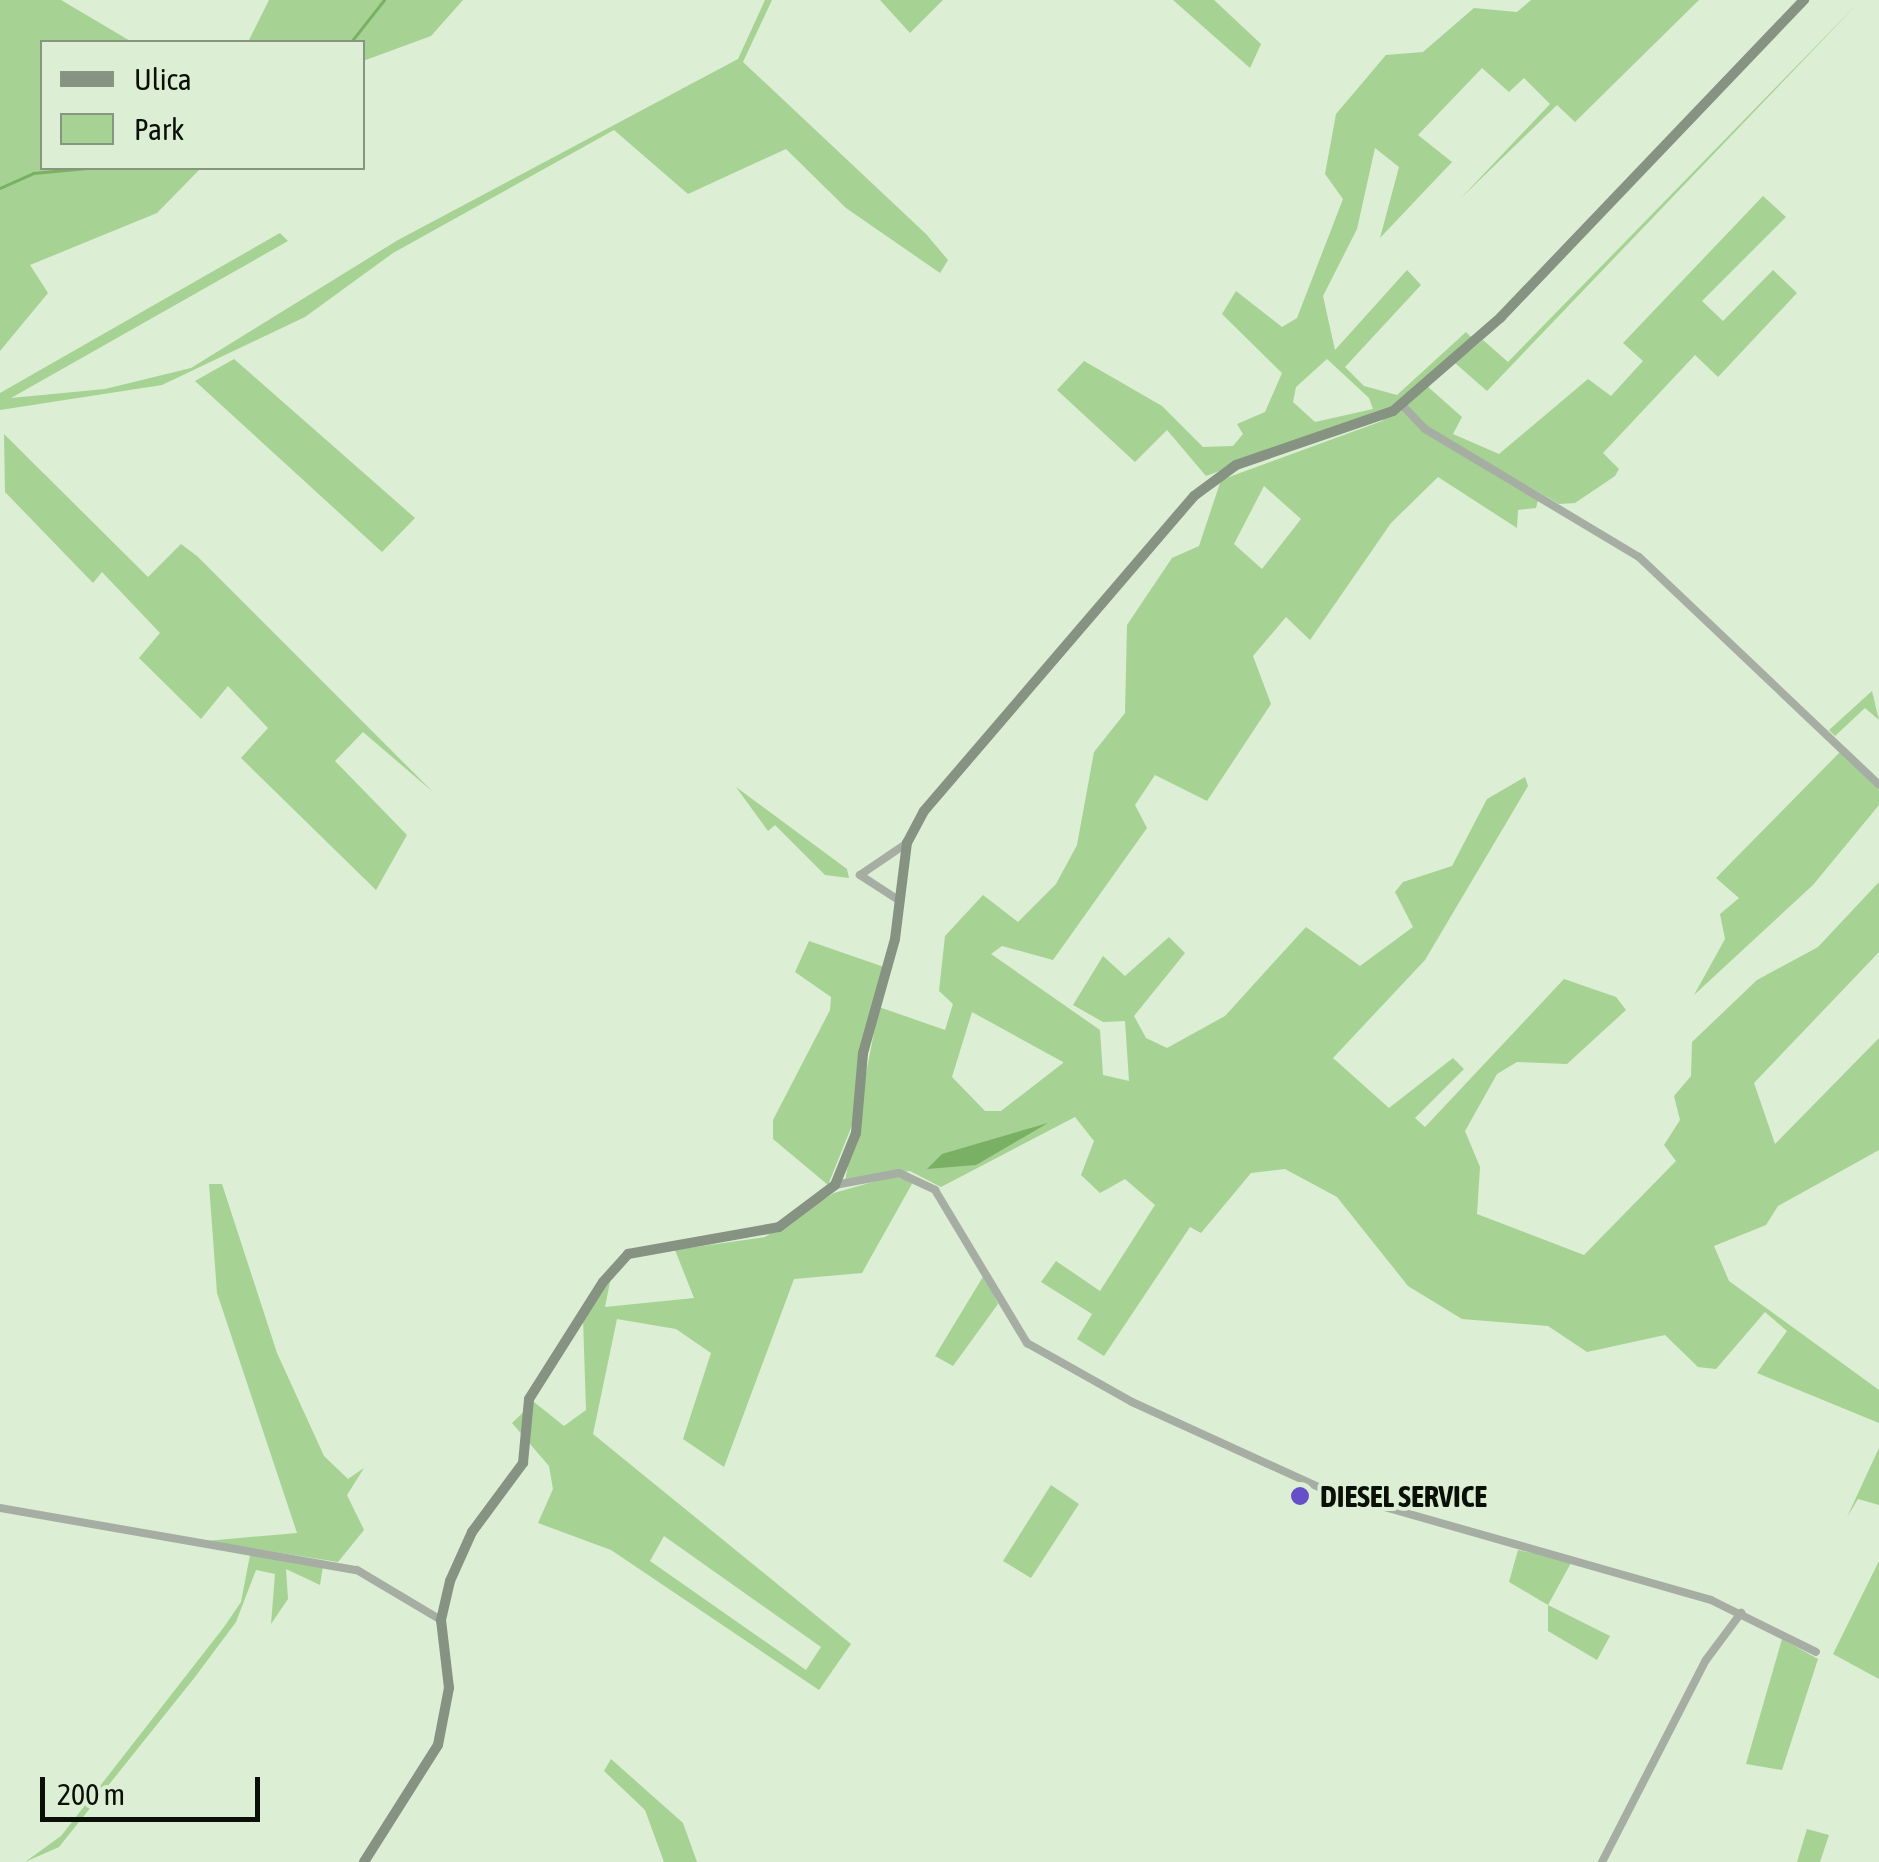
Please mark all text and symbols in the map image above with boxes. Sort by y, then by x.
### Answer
legend [40,40,365,170]
text: Ulica [134,62,192,96]
text: Park [134,112,184,146]
place label: DIESEL SERVICE [1320,1478,1487,1514]
marker: DIESEL SERVICE [1289,1485,1311,1507]
scale bar [45,1757,265,1819]
text: 200 m [57,1777,125,1811]

